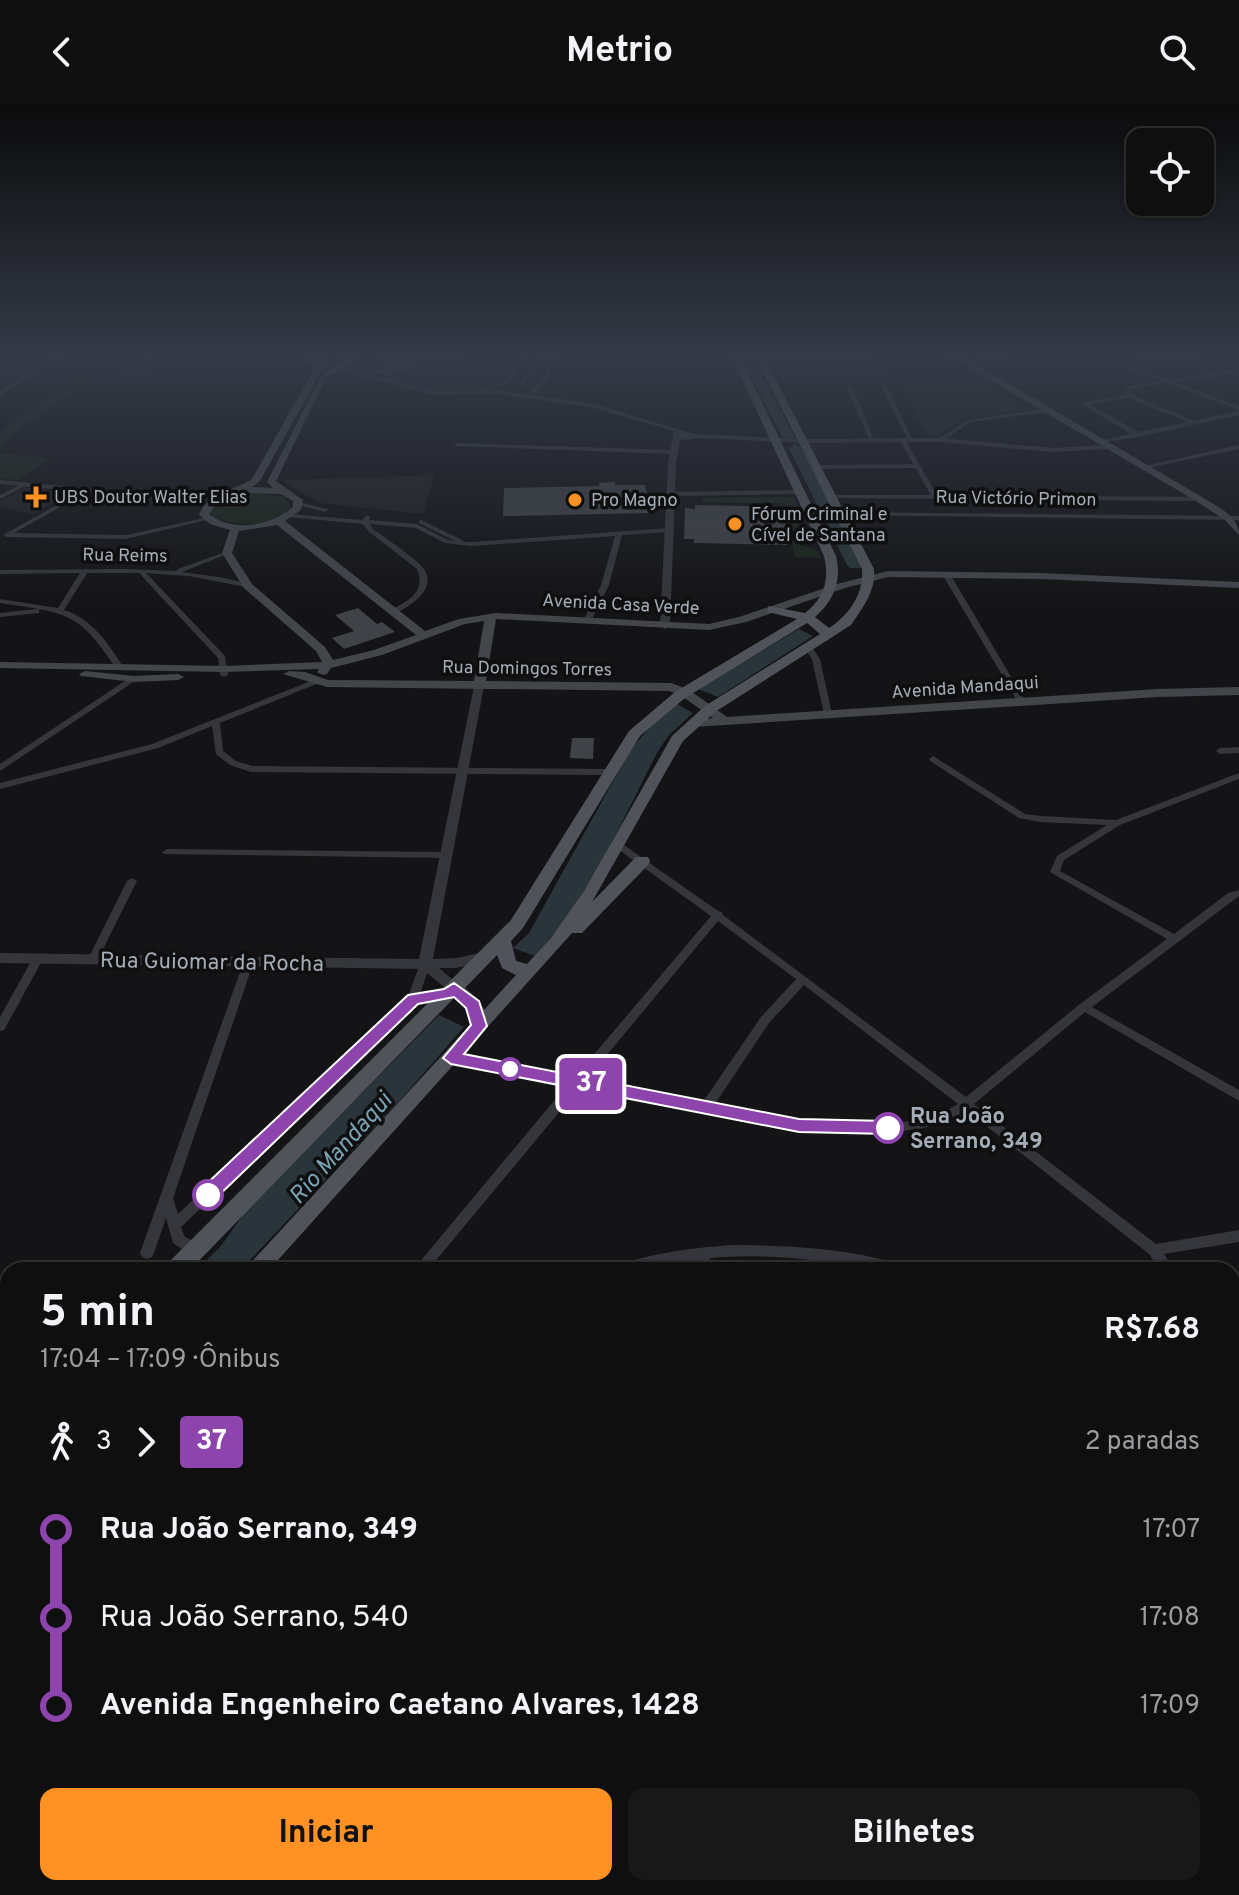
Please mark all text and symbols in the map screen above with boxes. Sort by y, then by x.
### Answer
text: Metrio [566,29,673,75]
icon: back [40,30,84,74]
icon: search [1155,30,1199,74]
map controls [1126,128,1214,216]
button: locate [1126,128,1214,216]
marker: UBS Doutor Walter Elias [25,486,47,508]
place label: UBS Doutor Walter Elias [54,487,248,510]
street label: Rua Victório Primon [935,487,1097,512]
place label: Pro Magno [591,490,678,513]
marker: Pro Magno [566,491,584,509]
place label: Fórum Criminal e Cível de Santana [751,504,888,548]
marker: Fórum Criminal e Cível de Santana [726,515,744,533]
street label: Rua Reims [82,544,168,569]
street label: Avenida Casa Verde [542,590,700,621]
street label: Rua Domingos Torres [442,657,612,682]
street label: Avenida Mandaqui [891,672,1040,705]
street label: Rua Guiomar da Rocha [100,948,324,979]
unlabelled marker [499,1058,521,1080]
line badge: 37 [555,1058,627,1110]
text: 37 [575,1066,607,1102]
water label: Rio Mandaqui [283,1086,400,1212]
place label: Rua João Serrano, 349 [910,1104,1043,1156]
marker: Rua João Serrano, 349 [873,1113,903,1143]
unlabelled marker [193,1180,223,1210]
text: 5 min [40,1286,155,1342]
text: R$7.68 [1104,1312,1200,1349]
text: 17:04 – 17:09 · Ônibus [40,1344,280,1377]
icon: walk [40,1420,84,1464]
icon: forward [124,1420,168,1464]
text: 37 [196,1424,227,1460]
text: 3 [96,1426,112,1459]
text: 2 paradas [1085,1426,1200,1459]
text: Rua João Serrano, 349 [100,1512,418,1549]
text: 17:07 [1143,1514,1200,1547]
text: Rua João Serrano, 540 [100,1600,409,1637]
text: 17:08 [1139,1602,1200,1635]
text: Avenida Engenheiro Caetano Alvares, 1428 [100,1688,700,1725]
text: 17:09 [1140,1690,1200,1723]
button: Iniciar [40,1788,612,1880]
button: Bilhetes [628,1788,1200,1880]

